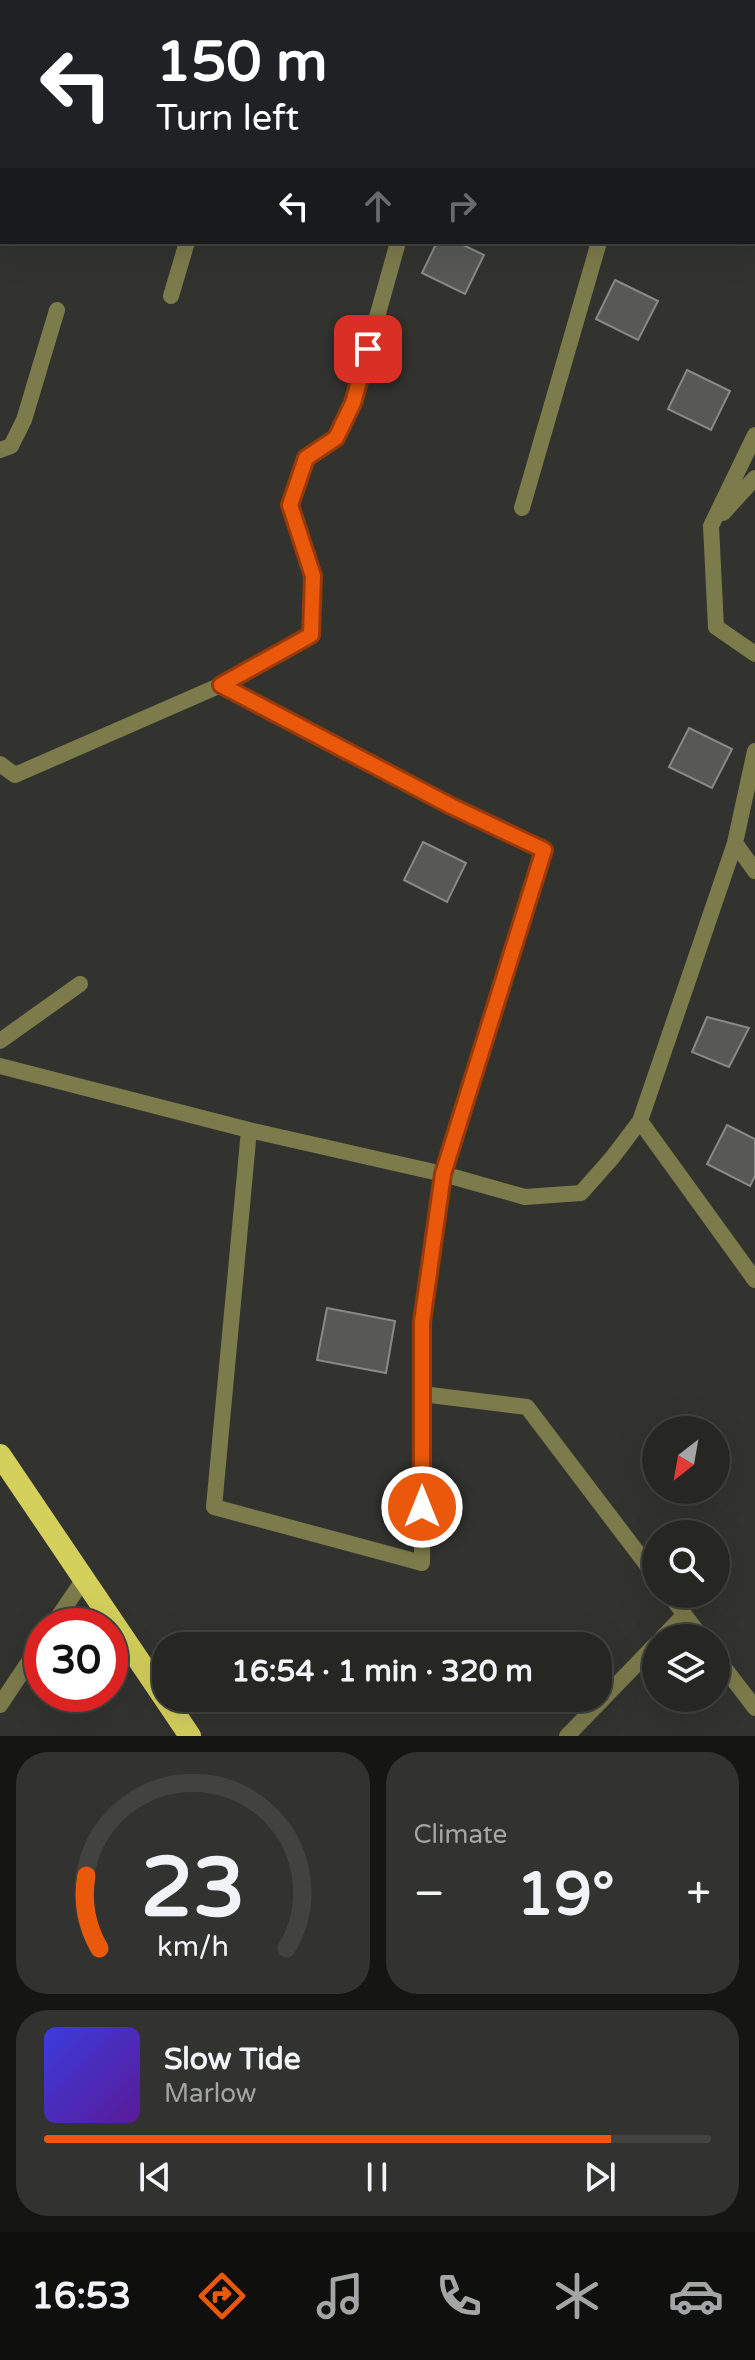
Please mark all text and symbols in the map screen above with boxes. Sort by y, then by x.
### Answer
text: 150 m [156,29,327,96]
icon: left [24,32,128,136]
text: Turn left [156,97,299,140]
icon: left [272,184,316,228]
icon: ahead [356,184,400,228]
icon: right [440,184,484,228]
pin [334,315,402,383]
icon: arrive [346,327,390,371]
north arrow [642,1416,730,1504]
map controls [642,1416,730,1712]
position arrow [380,1465,464,1549]
button: search [642,1520,730,1608]
speed limit sign: 30 [24,1608,128,1712]
button: layers [642,1624,730,1712]
text: 16:54 · 1 min · 320 m [231,1653,533,1690]
text: Climate [414,1819,507,1850]
text: 23 [141,1839,245,1939]
text: 19° [517,1859,615,1931]
text: − [414,1868,445,1921]
text: + [686,1868,711,1921]
text: km/h [157,1930,229,1964]
text: Slow Tide [164,2041,301,2078]
text: Marlow [164,2078,256,2109]
icon: previous [133,2155,177,2199]
icon: pause [355,2155,399,2199]
icon: next [578,2155,622,2199]
icon: directions [194,2268,250,2324]
icon: music [312,2268,368,2324]
icon: phone [431,2268,487,2324]
icon: climate [549,2268,605,2324]
icon: car [668,2268,724,2324]
text: 16:53 [31,2275,131,2318]

